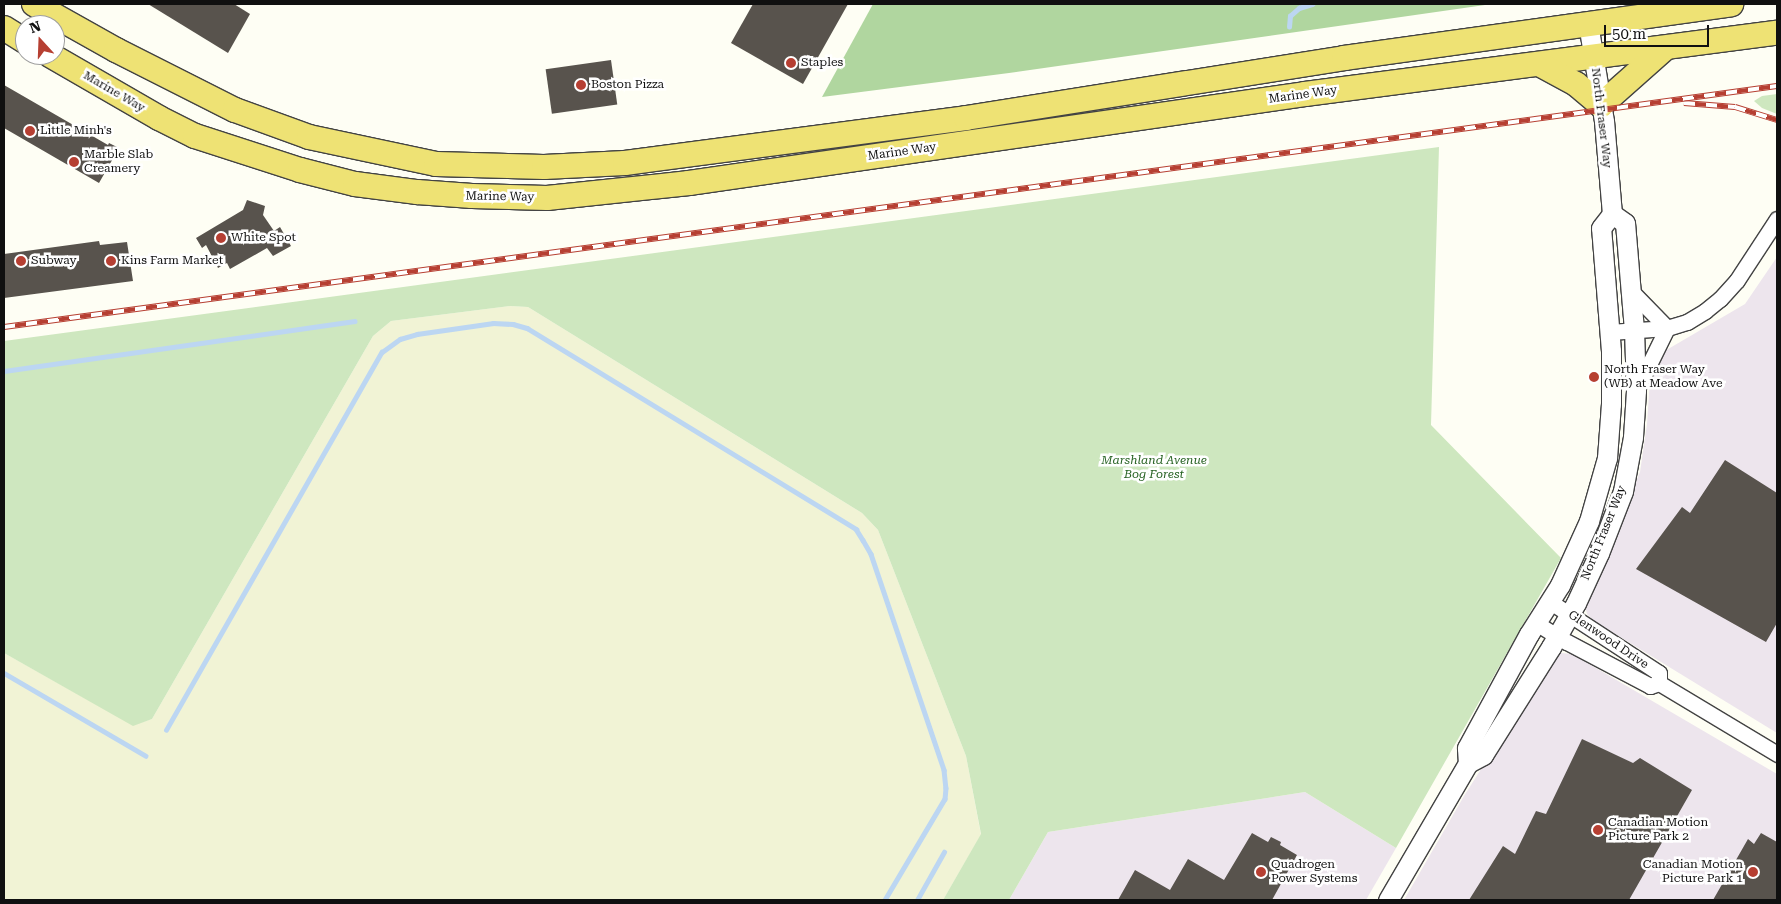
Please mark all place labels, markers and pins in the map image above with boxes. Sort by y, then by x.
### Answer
place label: Staples [801,56,843,70]
marker: Staples [785,57,797,69]
place label: Boston Pizza [591,78,664,92]
marker: Boston Pizza [575,79,587,91]
place label: Little Minh's [40,124,112,138]
marker: Little Minh's [24,125,36,137]
place label: Marble Slab Creamery [84,148,153,176]
marker: Marble Slab Creamery [68,156,80,168]
place label: White Spot [231,231,296,245]
marker: White Spot [215,232,227,244]
place label: Subway [31,254,77,268]
place label: Kins Farm Market [121,254,223,268]
marker: Subway [15,255,27,267]
marker: Kins Farm Market [105,255,117,267]
place label: North Fraser Way (WB) at Meadow Ave [1604,363,1723,391]
marker: North Fraser Way (WB) at Meadow Ave [1588,371,1600,383]
place label: Canadian Motion Picture Park 2 [1608,816,1708,844]
marker: Canadian Motion Picture Park 2 [1592,824,1604,836]
place label: Quadrogen Power Systems [1271,858,1357,886]
place label: Canadian Motion Picture Park 1 [1643,858,1743,886]
marker: Quadrogen Power Systems [1255,866,1267,878]
marker: Canadian Motion Picture Park 1 [1747,866,1759,878]

